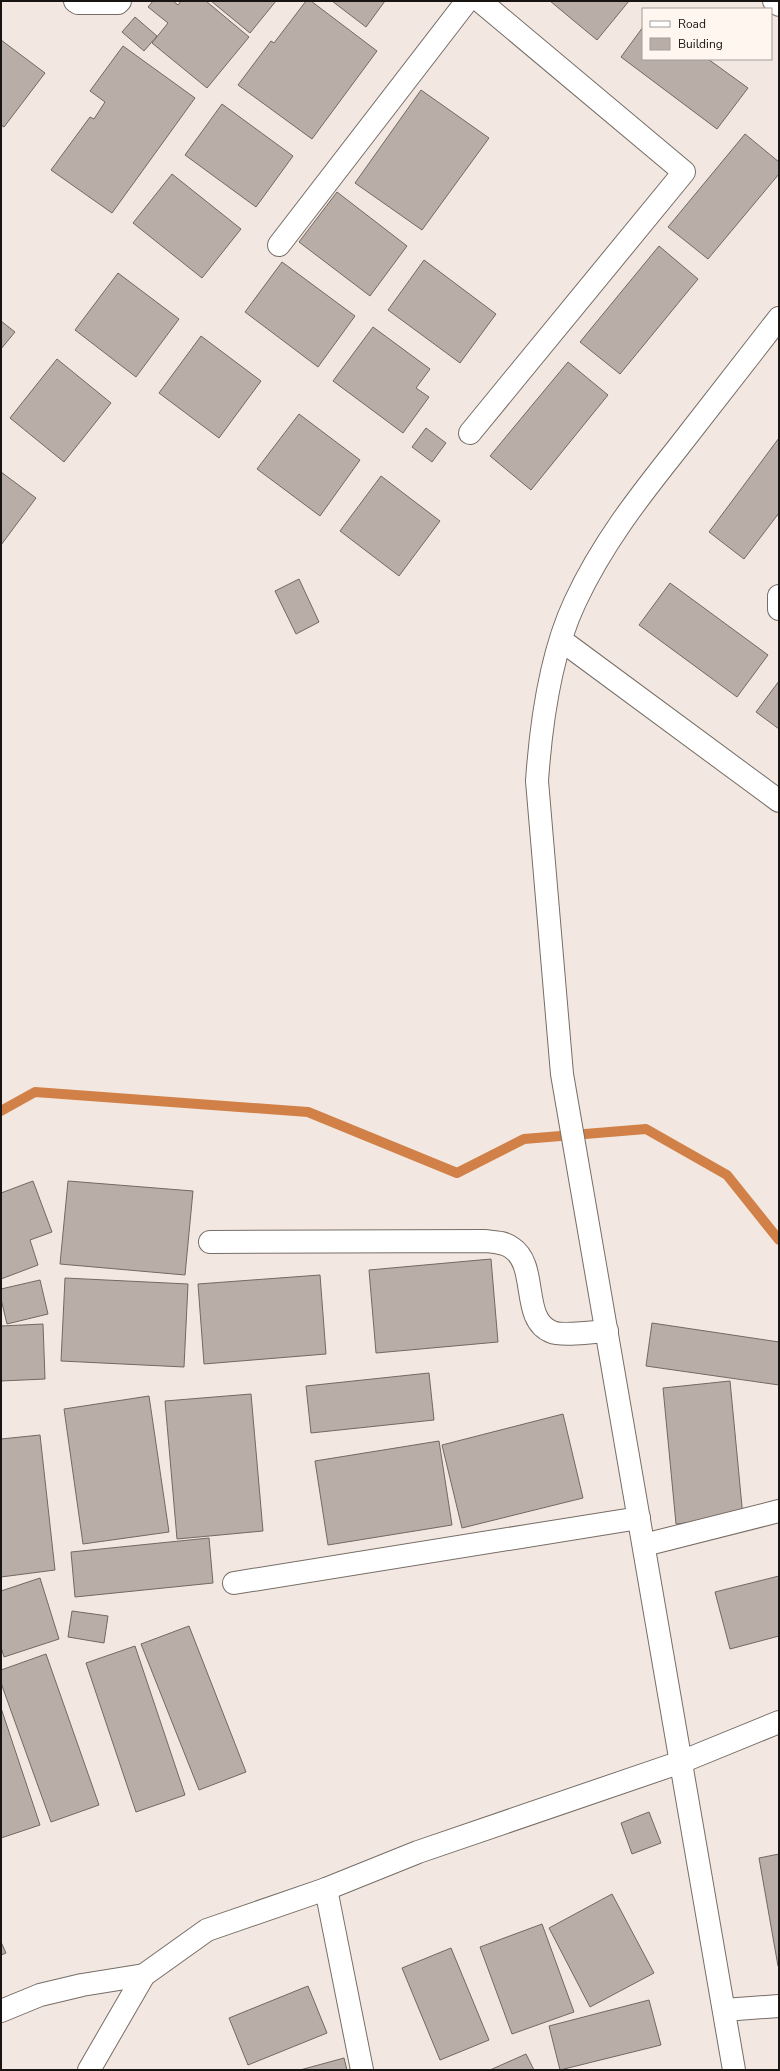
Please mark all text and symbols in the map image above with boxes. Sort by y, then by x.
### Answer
legend [642,8,772,60]
text: Road [678,16,706,32]
text: Building [678,36,723,52]

